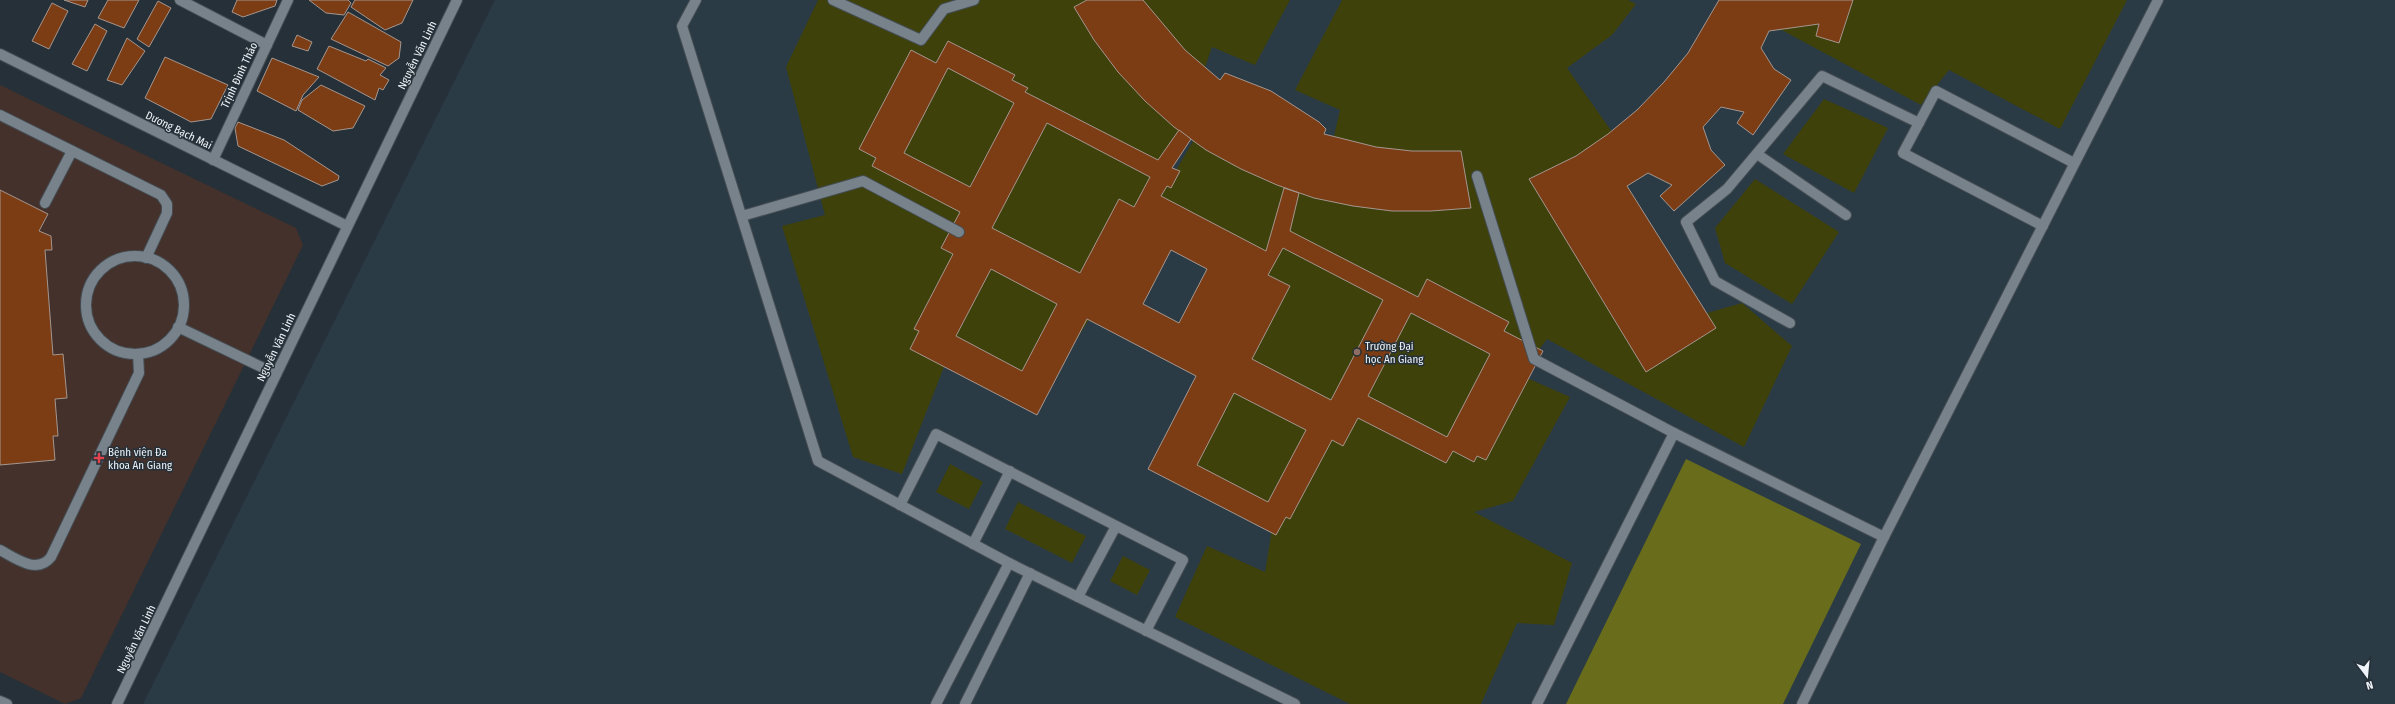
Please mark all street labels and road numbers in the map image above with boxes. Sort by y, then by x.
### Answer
street label: Nguyễn Văn Linh [395,19,440,91]
street label: Trịnh Đình Thảo [219,40,260,110]
street label: Dương Bạch Mai [143,109,214,152]
street label: Nguyễn Văn Linh [254,311,299,383]
street label: Nguyễn Văn Linh [114,603,159,675]

